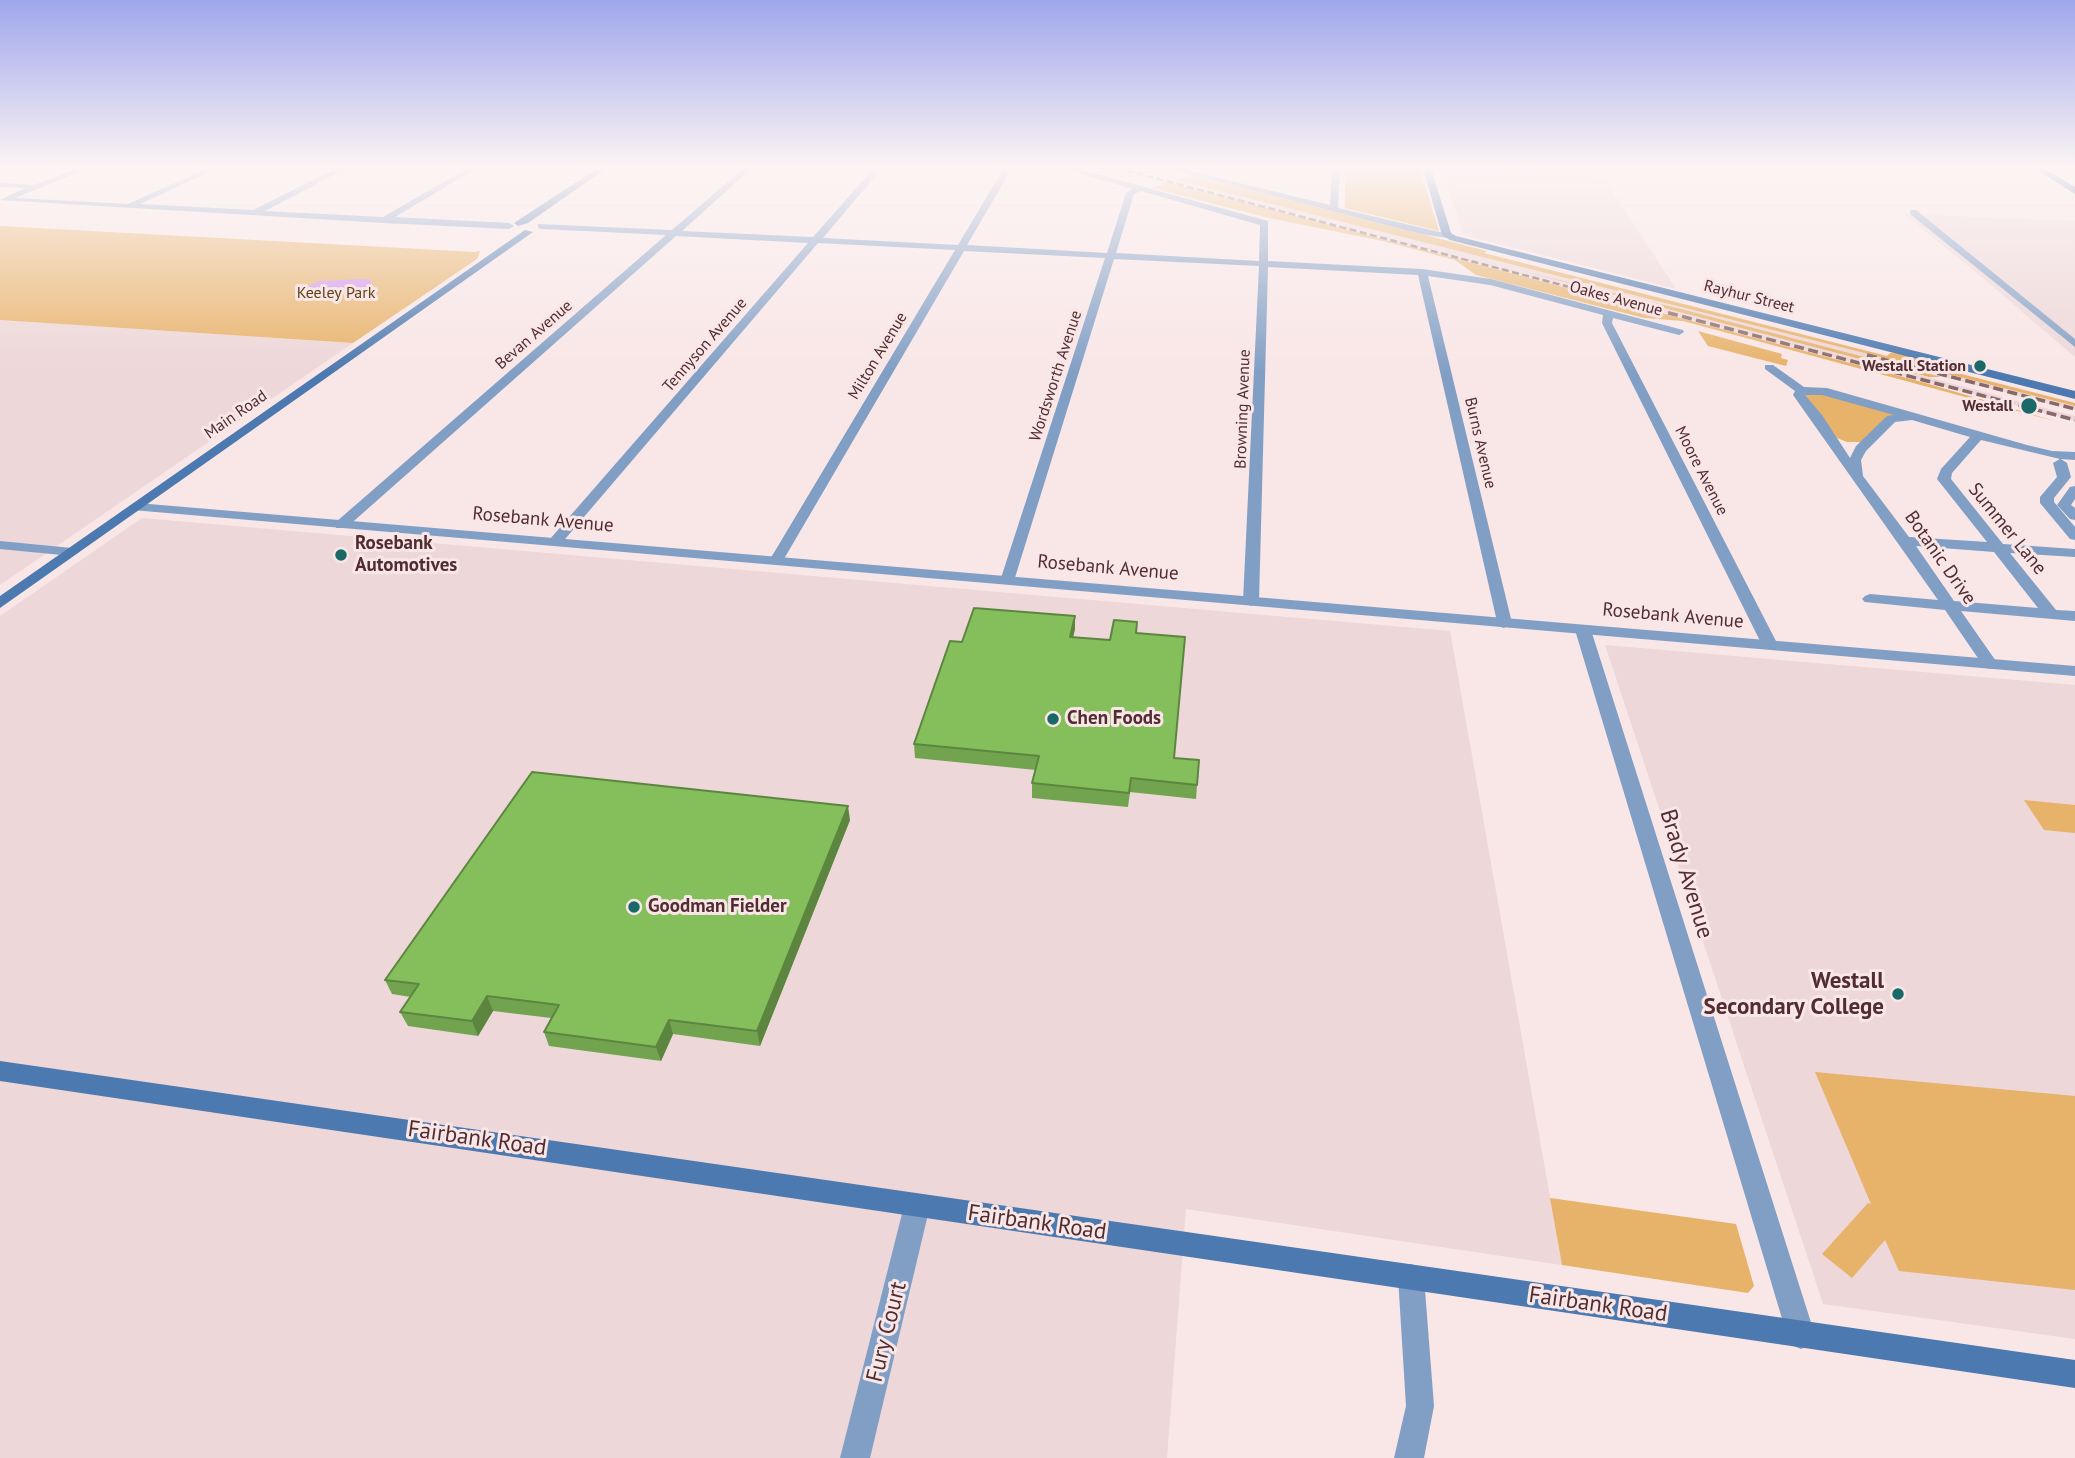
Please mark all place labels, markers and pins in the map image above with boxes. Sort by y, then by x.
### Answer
place label: Westall Station [1862,356,1966,376]
marker: Westall Station [1972,358,1988,374]
place label: Westall [1962,396,2013,416]
marker: Westall [2019,396,2039,416]
place label: Rosebank Automotives [355,533,457,577]
marker: Rosebank Automotives [333,547,349,563]
place label: Chen Foods [1067,708,1161,730]
marker: Chen Foods [1045,711,1061,727]
place label: Goodman Fielder [648,896,787,918]
marker: Goodman Fielder [626,899,642,915]
place label: Westall Secondary College [1704,967,1884,1021]
marker: Westall Secondary College [1890,986,1906,1002]

